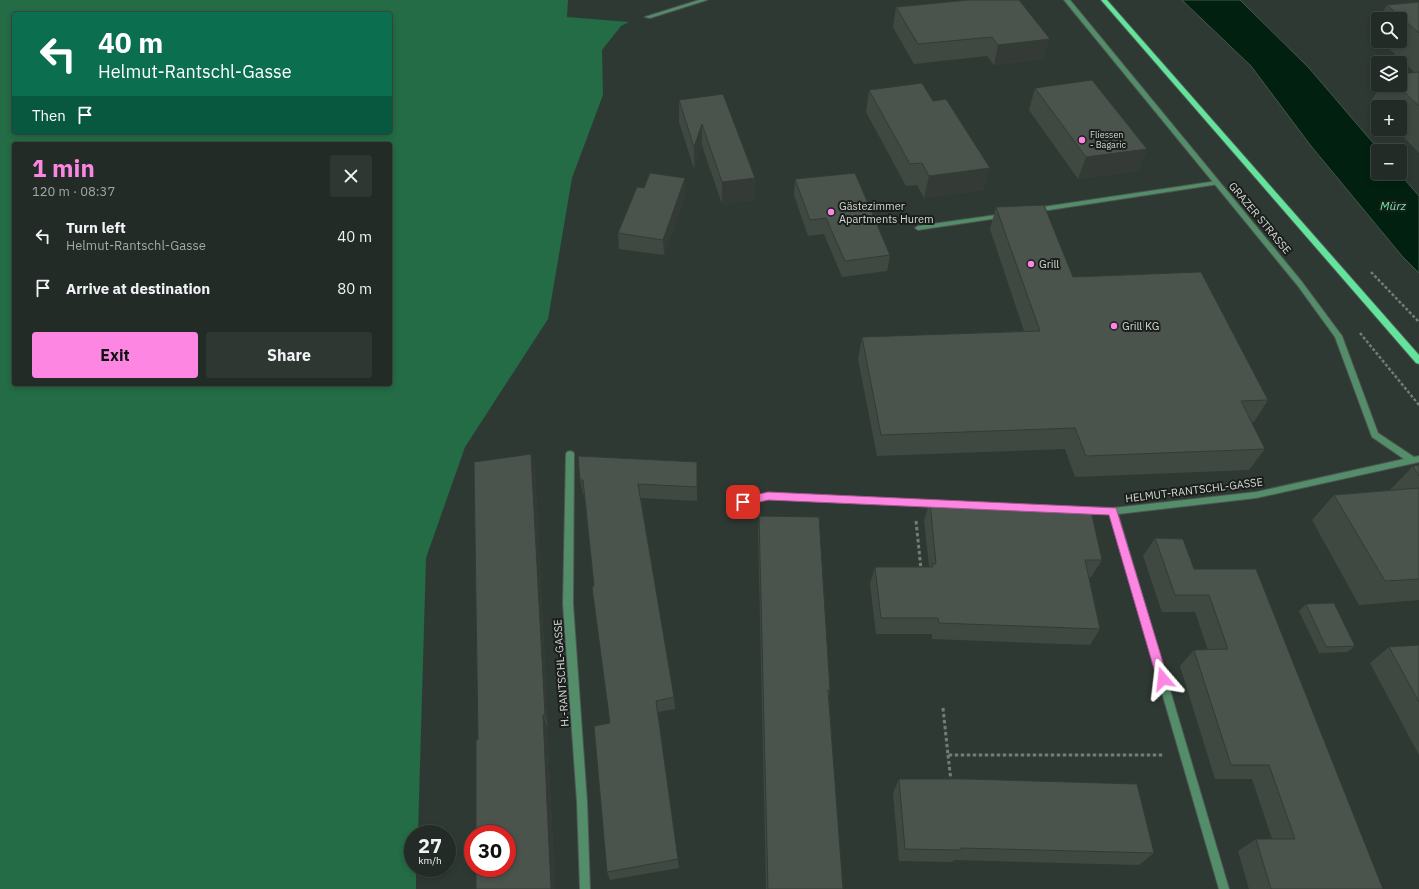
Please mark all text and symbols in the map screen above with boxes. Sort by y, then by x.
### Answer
map controls [1371,12,1407,180]
button: search [1371,12,1407,48]
text: 40 m [98,24,163,61]
icon: left [32,28,84,80]
button: layers [1371,56,1407,92]
text: Helmut-Rantschl-Gasse [98,60,292,83]
button: + [1371,100,1407,136]
icon: arrive [74,104,96,126]
text: Then [32,106,66,125]
place label: Fliessen - Bagaric [1090,129,1126,150]
marker: Fliessen - Bagaric [1077,135,1087,145]
button: − [1371,144,1407,180]
text: 1 min [32,152,95,184]
button: close [330,155,372,197]
street label: GRAZER STRASSE [1226,179,1294,257]
text: 120 m · 08:37 [32,183,115,200]
water label: Mürz [1380,198,1407,213]
place label: Gästezimmer Apartments Hurem [839,199,934,226]
marker: Gästezimmer Apartments Hurem [826,207,836,217]
text: Turn left [66,218,126,237]
icon: left [32,225,54,247]
text: 40 m [337,227,372,246]
text: Helmut-Rantschl-Gasse [66,237,206,254]
place label: Grill [1039,257,1059,271]
marker: Grill [1026,259,1036,269]
icon: arrive [32,277,54,299]
text: Arrive at destination [66,279,210,298]
text: 80 m [337,279,372,298]
place label: Grill KG [1122,319,1159,333]
marker: Grill KG [1109,321,1119,331]
button: Exit [32,332,198,378]
button: Share [206,332,372,378]
street label: HELMUT-RANTSCHL-GASSE [1124,475,1264,505]
pin [726,485,760,519]
icon: arrive [732,491,754,513]
street label: H.-RANTSCHL-GASSE [550,619,572,727]
position arrow [1142,658,1184,700]
speed limit sign: 30 [464,825,516,877]
text: 27 [418,832,442,859]
text: km/h [418,854,442,867]

